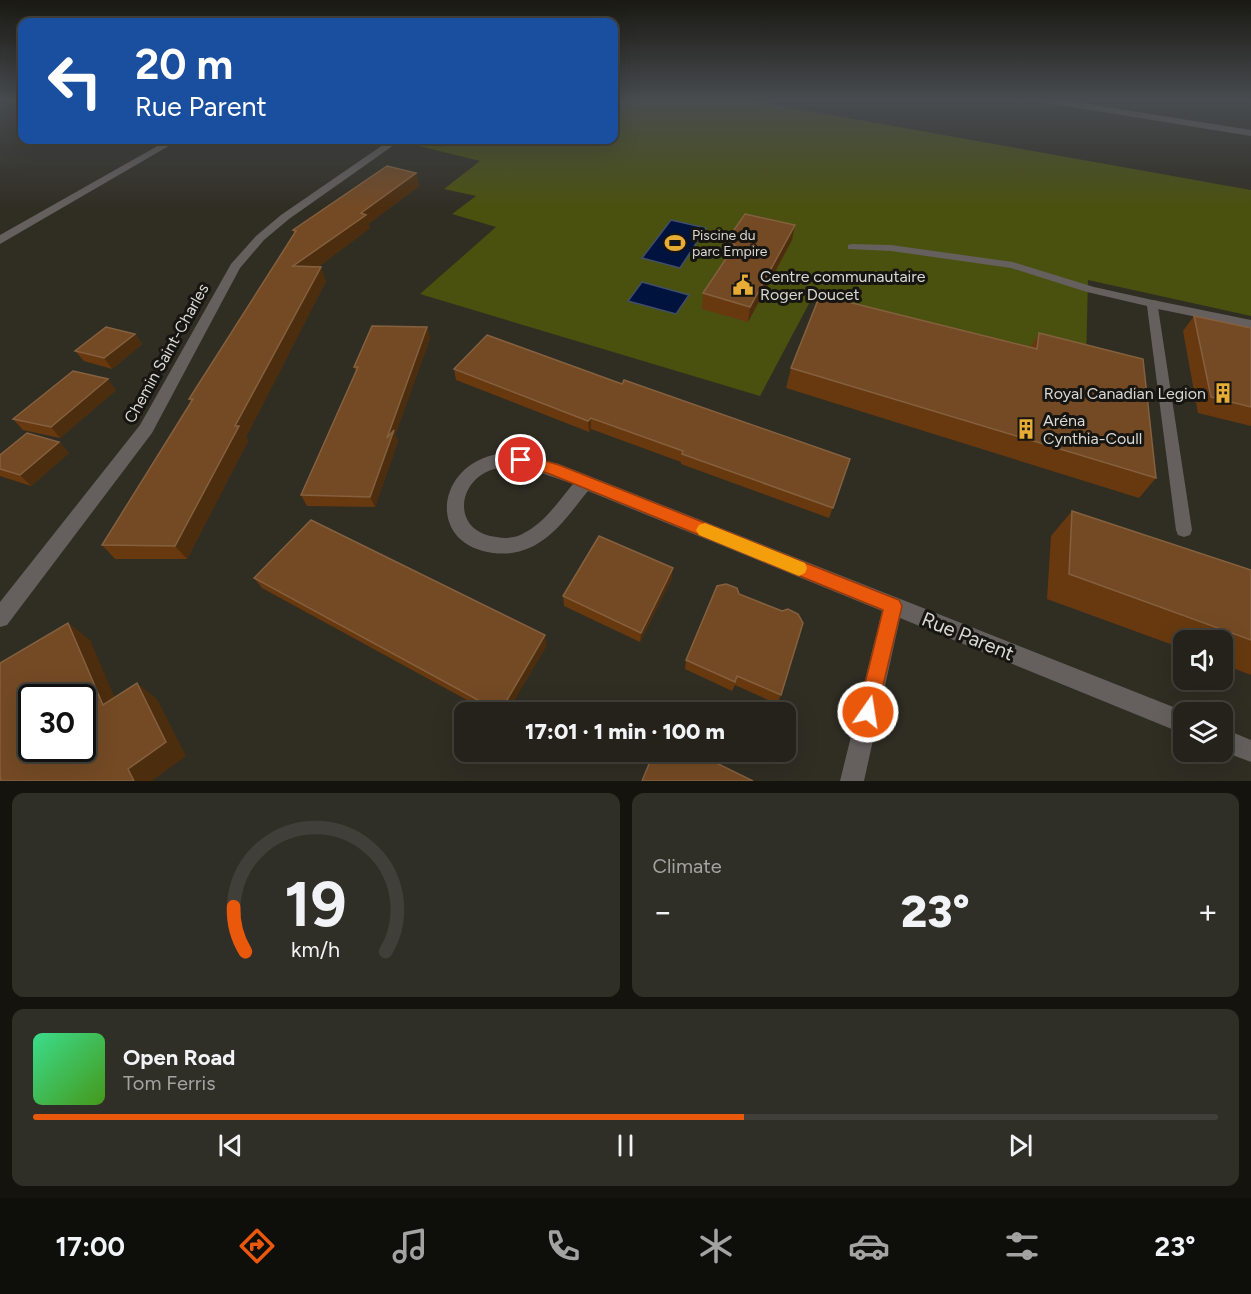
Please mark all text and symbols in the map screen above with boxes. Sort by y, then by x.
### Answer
text: 20 m [135,39,233,90]
icon: left [36,42,114,120]
text: Rue Parent [135,90,267,123]
place label: Piscine du parc Empire [692,227,768,260]
sports icon: Piscine du parc Empire [663,231,687,255]
place label: Centre communautaire Roger Doucet [760,267,926,304]
public building icon: Centre communautaire Roger Doucet [731,273,755,297]
street label: Chemin Saint-Charles [120,280,213,426]
building icon: Royal Canadian Legion [1211,381,1235,405]
place label: Royal Canadian Legion [1044,384,1206,403]
place label: Aréna Cynthia-Coull [1043,411,1142,448]
building icon: Aréna Cynthia-Coull [1014,417,1038,441]
pin [495,434,546,485]
icon: arrive [504,443,537,476]
street label: Rue Parent [918,607,1018,665]
map controls [1173,630,1233,762]
button: sound [1173,630,1233,690]
position arrow [836,680,900,744]
speed limit sign: 30 [18,684,96,762]
button: layers [1173,702,1233,762]
text: 17:01 · 1 min · 100 m [525,718,725,745]
text: Climate [653,854,722,878]
text: 19 [284,867,347,942]
text: 23° [901,884,970,938]
text: − [653,892,673,931]
text: + [1197,892,1218,931]
text: km/h [291,937,340,962]
text: Open Road [123,1044,235,1071]
text: Tom Ferris [123,1071,216,1095]
icon: previous [214,1129,247,1162]
icon: pause [609,1129,642,1162]
icon: next [1004,1129,1037,1162]
icon: directions [236,1225,278,1267]
icon: music [389,1225,431,1267]
icon: phone [542,1225,584,1267]
icon: climate [695,1225,737,1267]
icon: car [848,1225,890,1267]
icon: filters [1001,1225,1043,1267]
text: 17:00 [56,1230,125,1263]
text: 23° [1155,1230,1195,1263]

